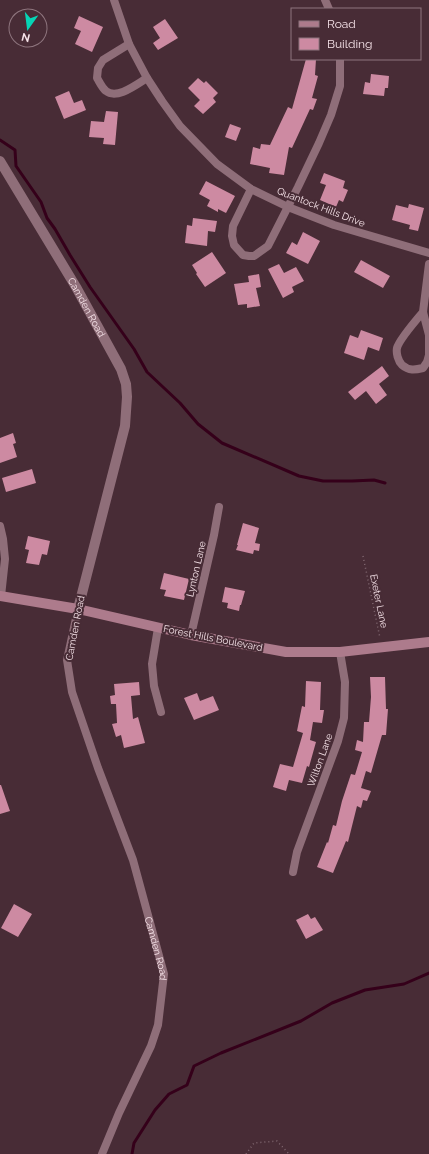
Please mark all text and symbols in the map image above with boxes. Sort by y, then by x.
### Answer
north arrow [8,8,48,48]
legend [291,8,421,60]
text: Road [327,17,356,31]
text: N [20,30,31,45]
text: Building [327,37,373,51]
street label: Quantock Hills Drive [275,185,367,229]
street label: Camden Road [66,275,108,339]
street label: Lynton Lane [184,540,208,598]
street label: Exeter Lane [368,573,390,629]
street label: Camden Road [63,595,87,661]
street label: Forest Hills Boulevard [162,623,264,653]
street label: Wilton Lane [305,732,335,788]
street label: Camden Road [143,915,169,981]

